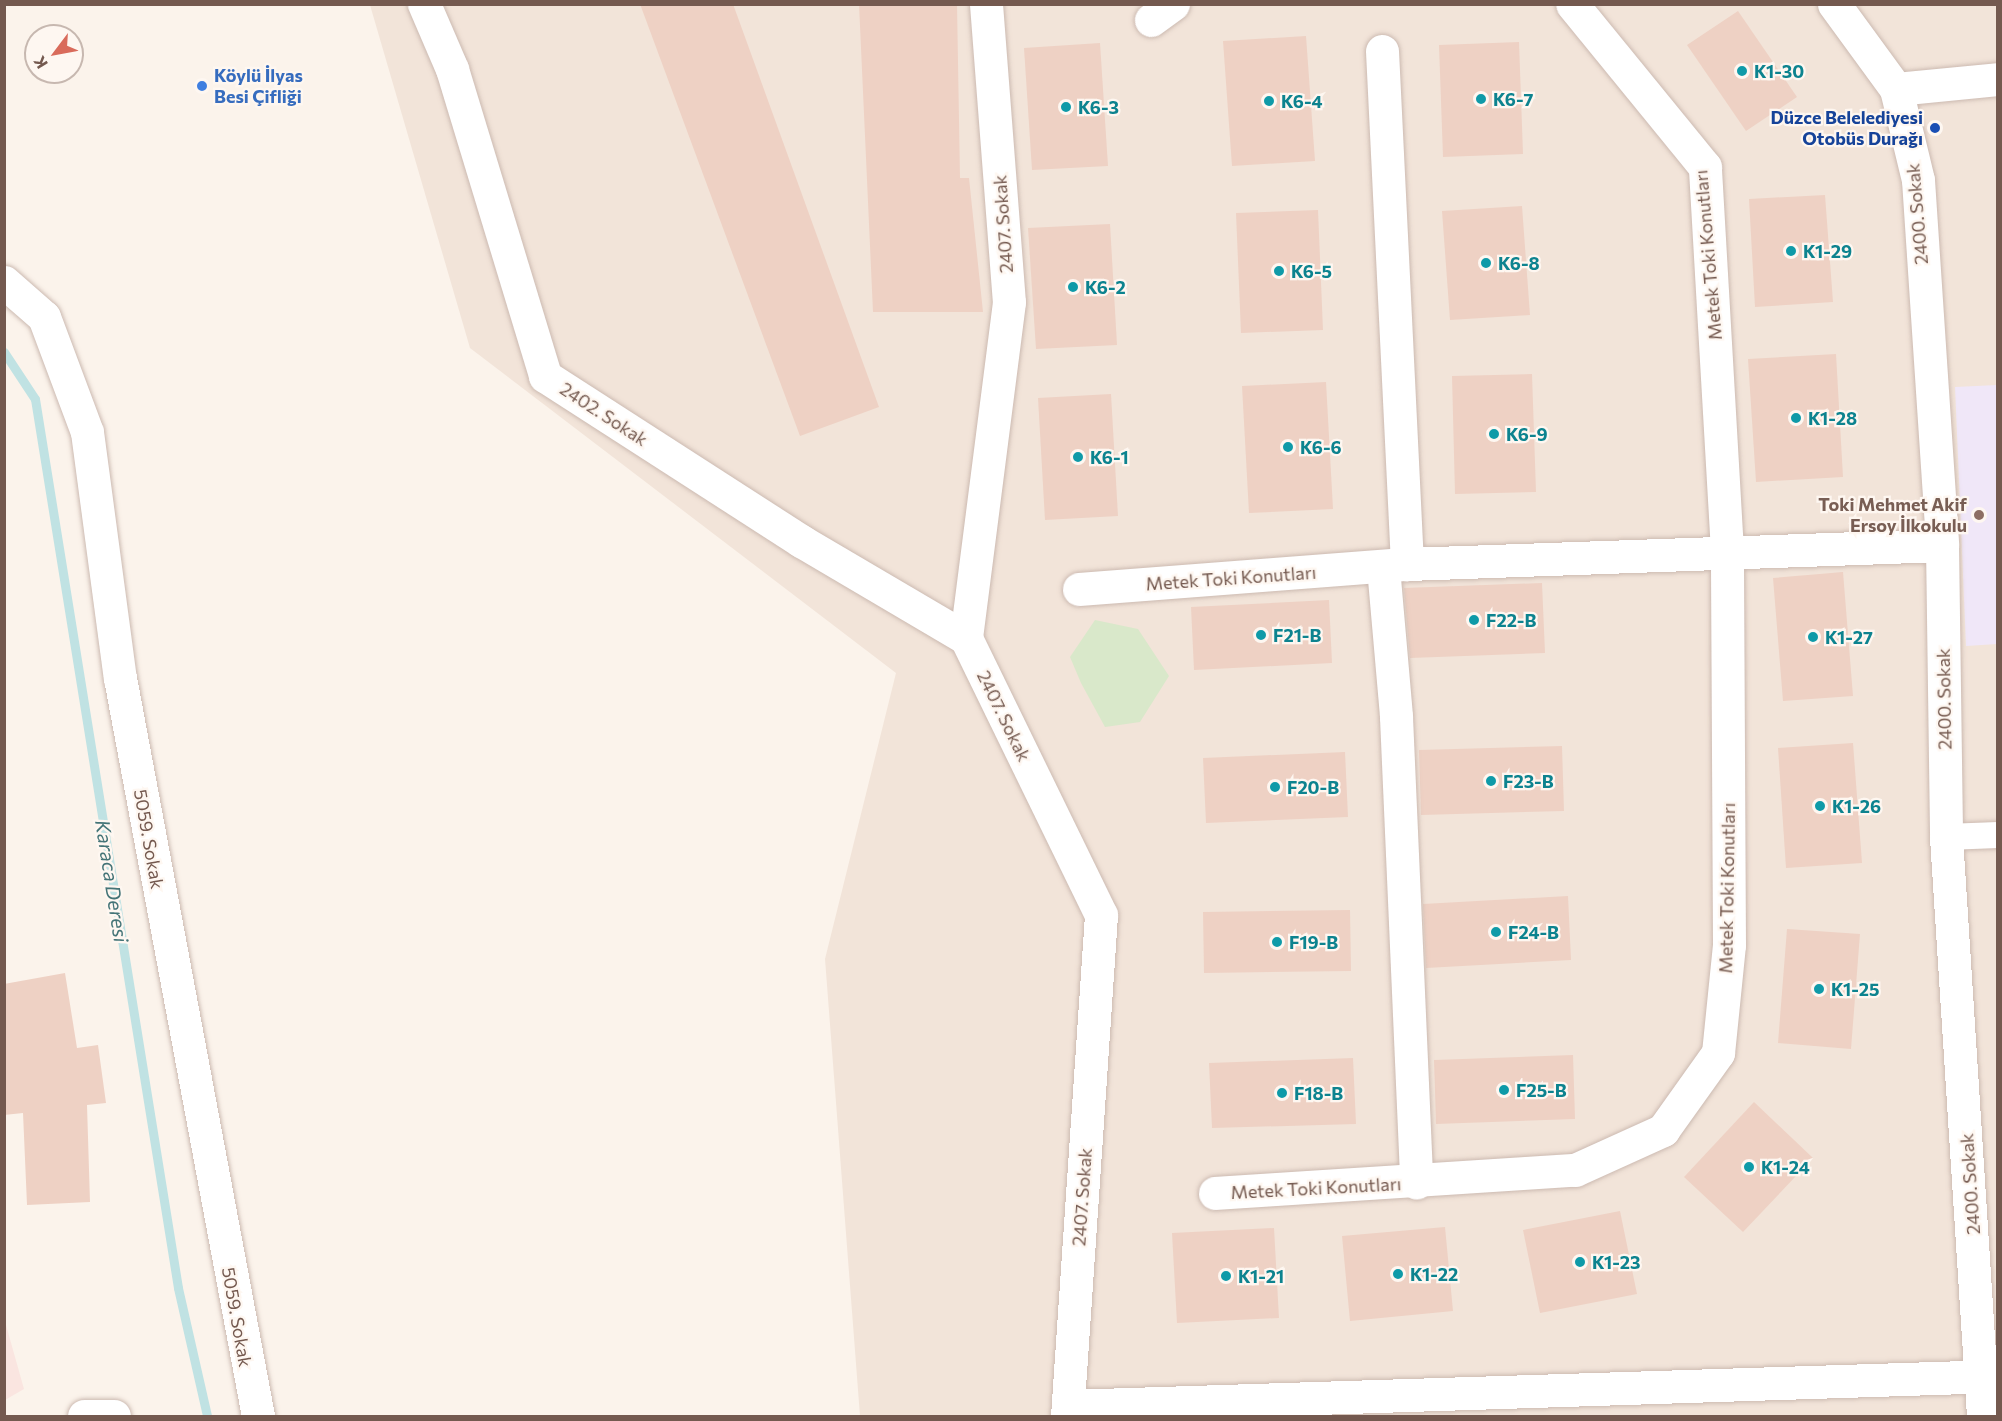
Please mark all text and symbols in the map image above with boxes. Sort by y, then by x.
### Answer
north arrow [24,24,84,84]
text: K [29,53,51,73]
place label: K1-30 [1754,60,1804,82]
marker: K1-30 [1735,64,1749,78]
place label: Köylü İlyas Besi Çifliği [214,65,303,107]
marker: Köylü İlyas Besi Çifliği [195,79,209,93]
place label: K6-7 [1493,88,1534,110]
place label: K6-4 [1281,90,1323,112]
marker: K6-7 [1474,92,1488,106]
marker: K6-4 [1262,94,1276,108]
place label: K6-3 [1078,96,1119,118]
marker: K6-3 [1059,100,1073,114]
place label: Düzce Belelediyesi Otobüs Durağı [1771,107,1923,150]
marker: Düzce Belelediyesi Otobüs Durağı [1928,121,1942,135]
street label: 2400. Sokak [1902,162,1932,266]
street label: Metek Toki Konutları [1690,169,1726,341]
street label: 2407. Sokak [989,174,1017,274]
place label: K1-29 [1803,240,1852,262]
marker: K1-29 [1784,244,1798,258]
place label: K6-8 [1498,252,1540,274]
marker: K6-8 [1479,256,1493,270]
place label: K6-5 [1291,260,1332,282]
marker: K6-5 [1272,264,1286,278]
place label: K6-2 [1085,276,1126,298]
marker: K6-2 [1066,280,1080,294]
street label: 2402. Sokak [556,378,652,450]
place label: K1-28 [1808,407,1857,429]
marker: K1-28 [1789,411,1803,425]
place label: K6-9 [1506,423,1548,445]
marker: K6-9 [1487,427,1501,441]
place label: K6-6 [1300,436,1342,458]
marker: K6-6 [1281,440,1295,454]
place label: K6-1 [1090,446,1129,468]
marker: K6-1 [1071,450,1085,464]
place label: Toki Mehmet Akif Ersoy İlkokulu [1818,494,1967,536]
marker: Toki Mehmet Akif Ersoy İlkokulu [1972,508,1986,522]
street label: Metek Toki Konutları [1145,561,1317,595]
place label: F22-B [1486,609,1536,631]
marker: F22-B [1467,613,1481,627]
place label: F21-B [1273,624,1321,646]
place label: K1-27 [1825,626,1873,648]
marker: F21-B [1254,628,1268,642]
marker: K1-27 [1806,630,1820,644]
street label: 2400. Sokak [1932,648,1956,750]
street label: 2407. Sokak [973,667,1035,765]
place label: F23-B [1503,770,1554,792]
marker: F23-B [1484,774,1498,788]
place label: F20-B [1287,776,1339,798]
marker: F20-B [1268,780,1282,794]
street label: 5059. Sokak [130,787,168,891]
place label: K1-26 [1832,795,1881,817]
marker: K1-26 [1813,799,1827,813]
street label: Metek Toki Konutları [1715,802,1739,974]
water label: Karaca Deresi [90,818,134,944]
place label: F24-B [1508,921,1559,943]
marker: F24-B [1489,925,1503,939]
place label: F19-B [1289,931,1338,953]
marker: F19-B [1270,935,1284,949]
place label: K1-25 [1831,978,1880,1000]
marker: K1-25 [1812,982,1826,996]
place label: F25-B [1516,1079,1567,1101]
place label: F18-B [1294,1082,1343,1104]
marker: F25-B [1497,1083,1511,1097]
marker: F18-B [1275,1086,1289,1100]
street label: 2400. Sokak [1956,1133,1984,1235]
street label: 2407. Sokak [1068,1147,1096,1247]
place label: K1-24 [1761,1156,1810,1178]
marker: K1-24 [1742,1160,1756,1174]
street label: Metek Toki Konutları [1230,1173,1402,1203]
place label: K1-23 [1592,1251,1641,1273]
marker: K1-23 [1573,1255,1587,1269]
place label: K1-22 [1410,1263,1458,1285]
street label: 5059. Sokak [218,1265,256,1369]
place label: K1-21 [1238,1265,1284,1287]
marker: K1-22 [1391,1267,1405,1281]
marker: K1-21 [1219,1269,1233,1283]

